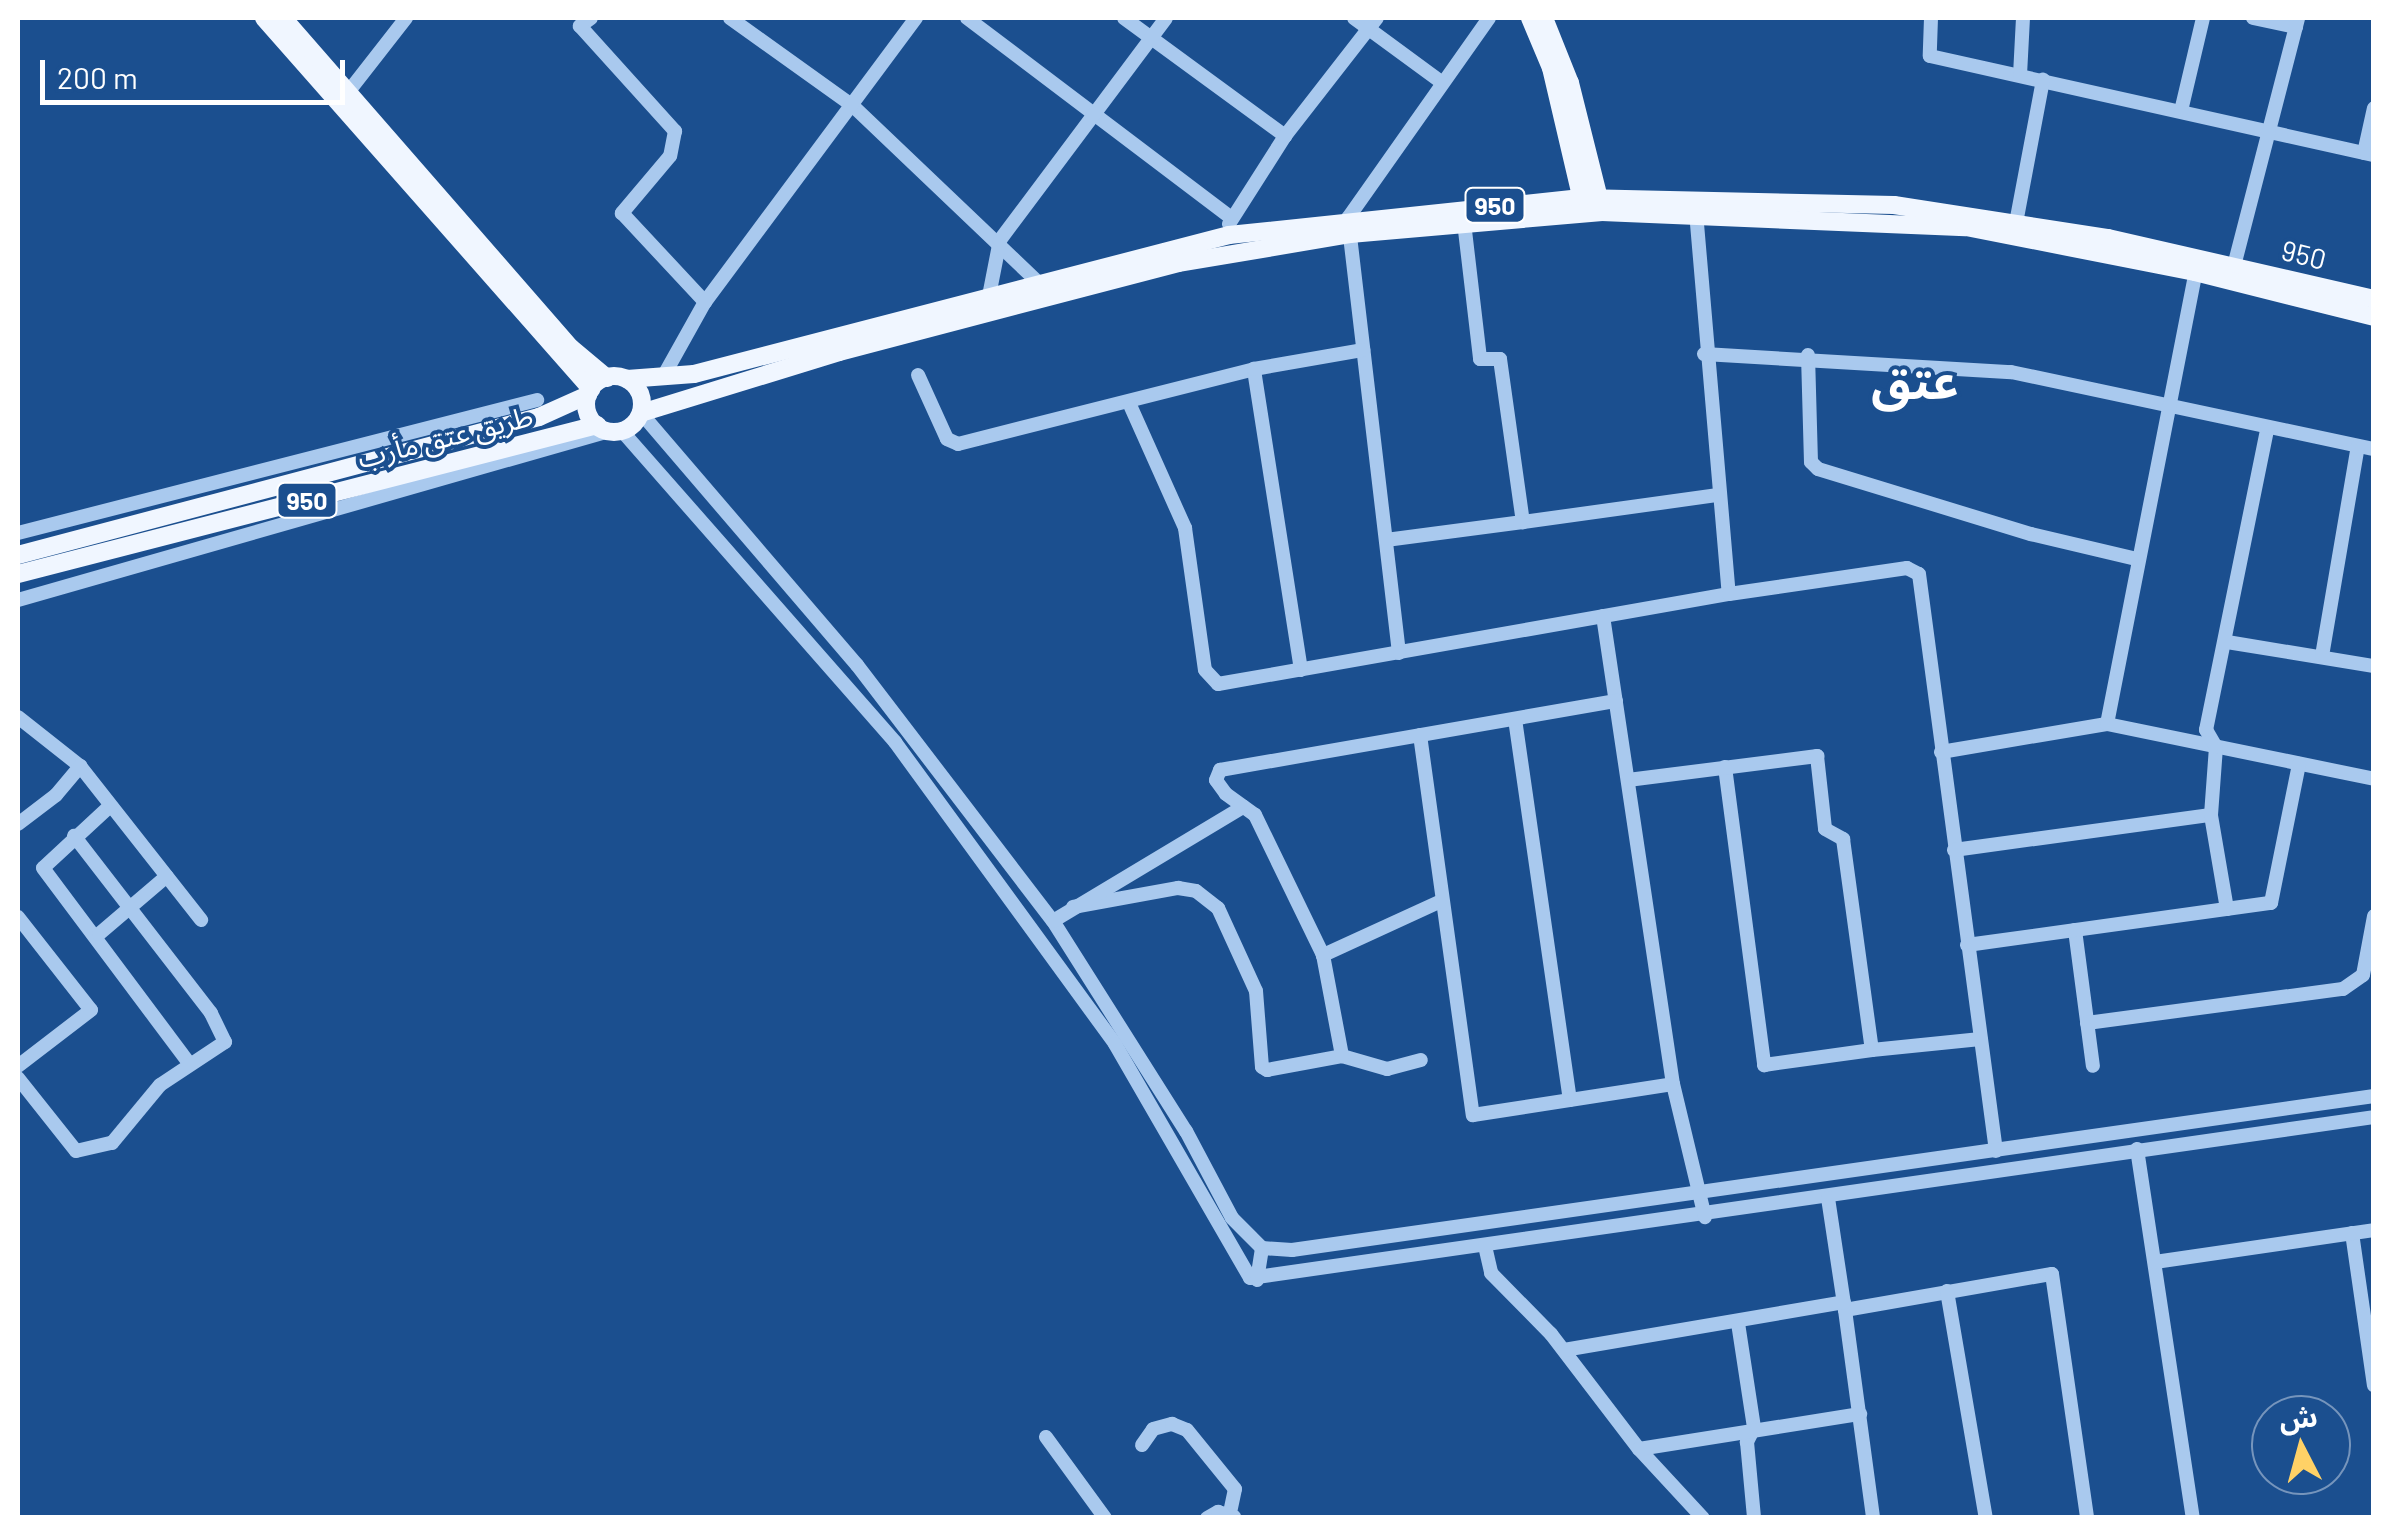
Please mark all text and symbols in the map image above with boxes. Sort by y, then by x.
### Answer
scale bar [45,40,350,102]
text: 200 m [57,59,138,95]
road number: 950 [1462,185,1528,225]
street label: 950 [2278,232,2330,276]
district label: عتق [1871,352,1959,410]
street label: طريق عتق مأرب [354,398,536,474]
road number: 950 [274,480,340,520]
north arrow [2251,1395,2351,1495]
text: ش [2277,1398,2319,1436]

